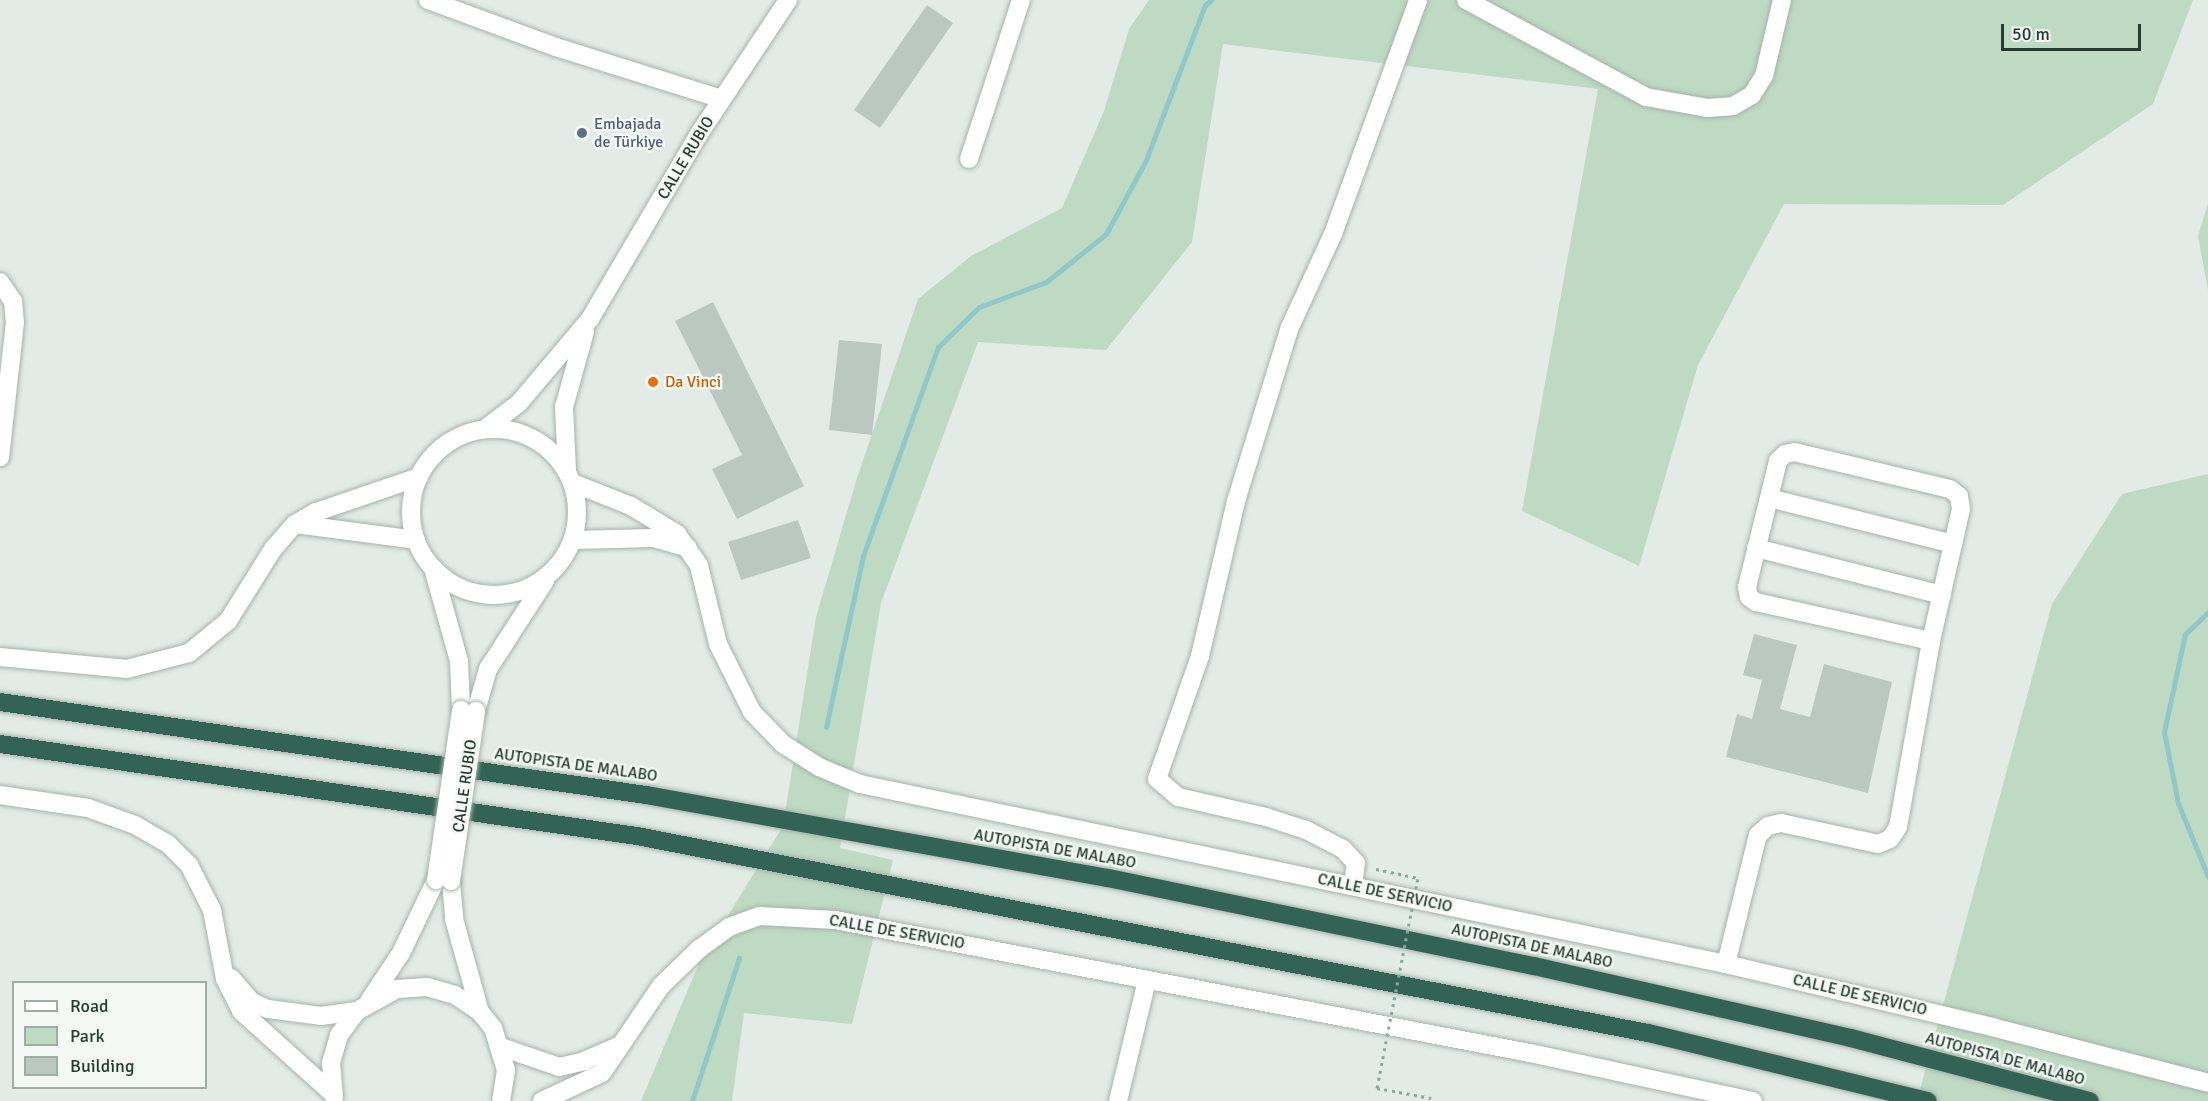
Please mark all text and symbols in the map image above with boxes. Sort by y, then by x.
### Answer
scale bar [2004,12,2144,50]
text: 50 m [2012,23,2050,45]
street label: CALLE RUBIO [654,113,718,203]
place label: Embajada de Türkiye [594,114,663,152]
marker: Embajada de Türkiye [575,126,589,140]
place label: Da Vinci [665,372,721,392]
marker: Da Vinci [646,375,660,389]
street label: CALLE RUBIO [449,738,481,834]
street label: AUTOPISTA DE MALABO [493,744,659,786]
street label: AUTOPISTA DE MALABO [972,825,1138,873]
street label: CALLE DE SERVICIO [1316,869,1454,917]
street label: CALLE DE SERVICIO [828,911,966,953]
street label: AUTOPISTA DE MALABO [1450,920,1614,972]
street label: CALLE DE SERVICIO [1791,970,1929,1020]
legend [12,981,207,1089]
text: Road [70,995,109,1017]
text: Park [70,1025,105,1047]
street label: AUTOPISTA DE MALABO [1923,1028,2087,1090]
text: Building [70,1055,134,1077]

